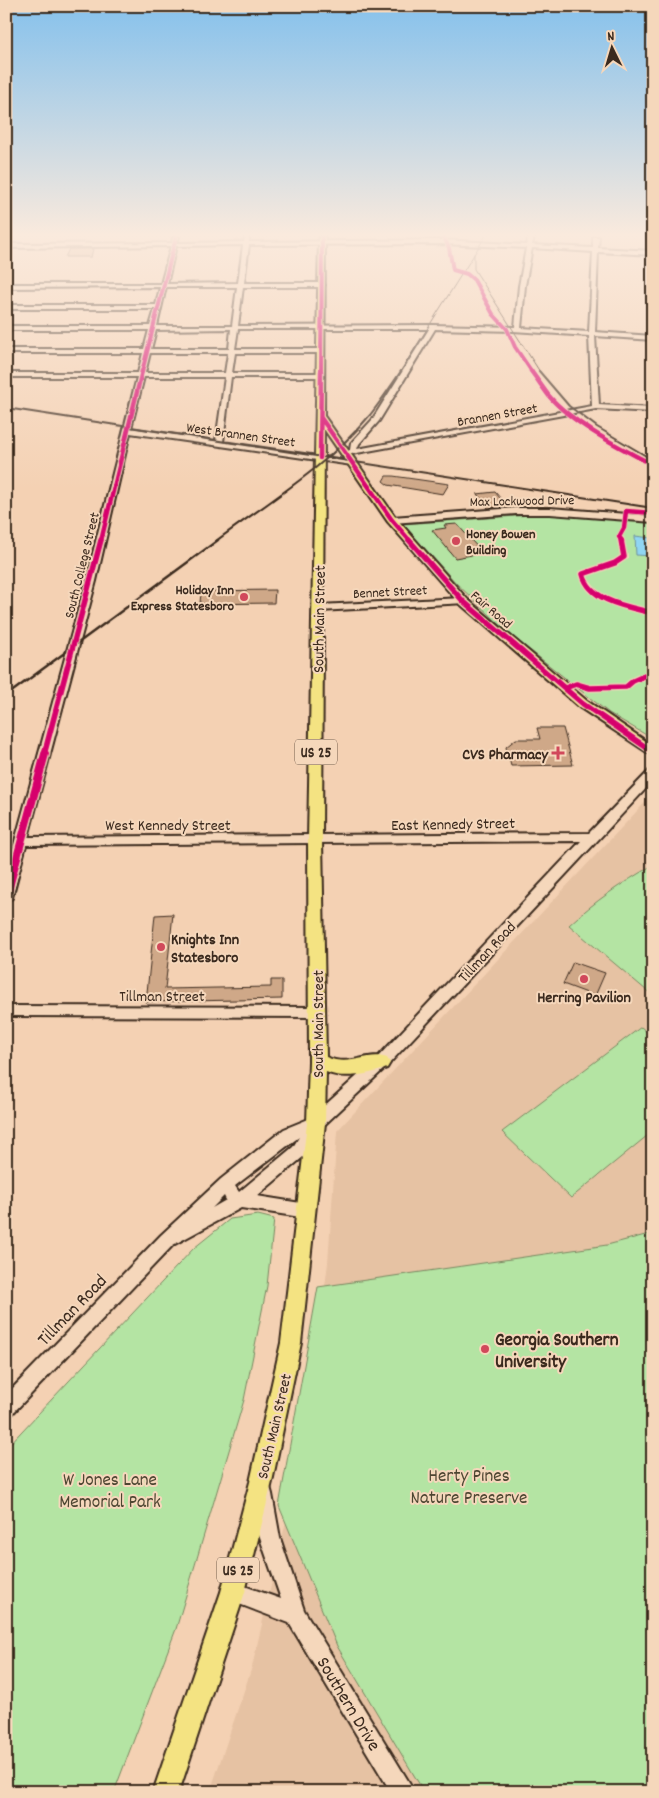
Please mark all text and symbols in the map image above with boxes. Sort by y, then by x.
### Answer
north arrow [586,22,636,72]
text: N [607,27,615,47]
street label: Brannen Street [456,399,539,433]
street label: West Brannen Street [185,418,296,454]
street label: Max Lockwood Drive [470,491,575,513]
street label: South College Street [60,510,106,621]
place label: Honey Bowen Building [466,525,536,561]
marker: Honey Bowen Building [450,535,462,547]
street label: South Main Street [308,565,333,673]
place label: Holiday Inn Express Statesboro [131,581,235,617]
street label: Bennet Street [352,581,428,605]
street label: Fair Road [465,587,516,634]
marker: Holiday Inn Express Statesboro [238,591,250,603]
road number: US 25 [295,740,337,764]
place label: CVS Pharmacy [462,744,550,767]
marker: CVS Pharmacy [552,747,564,759]
street label: East Kennedy Street [391,813,515,838]
street label: West Kennedy Street [105,815,231,838]
street label: Tillman Road [453,917,522,988]
place label: Knights Inn Statesboro [171,929,239,970]
marker: Knights Inn Statesboro [155,941,167,953]
street label: South Main Street [308,970,331,1078]
marker: Herring Pavilion [578,973,590,985]
street label: Tillman Street [119,986,205,1009]
place label: Herring Pavilion [537,987,631,1010]
street label: Tillman Road [32,1269,115,1353]
place label: Georgia Southern University [495,1328,619,1377]
marker: Georgia Southern University [479,1343,491,1355]
street label: South Main Street [252,1371,299,1482]
park label: Herty Pines Nature Preserve [411,1464,527,1513]
park label: W Jones Lane Memorial Park [59,1468,161,1517]
road number: US 25 [217,1558,259,1582]
street label: Southern Drive [308,1652,386,1757]

